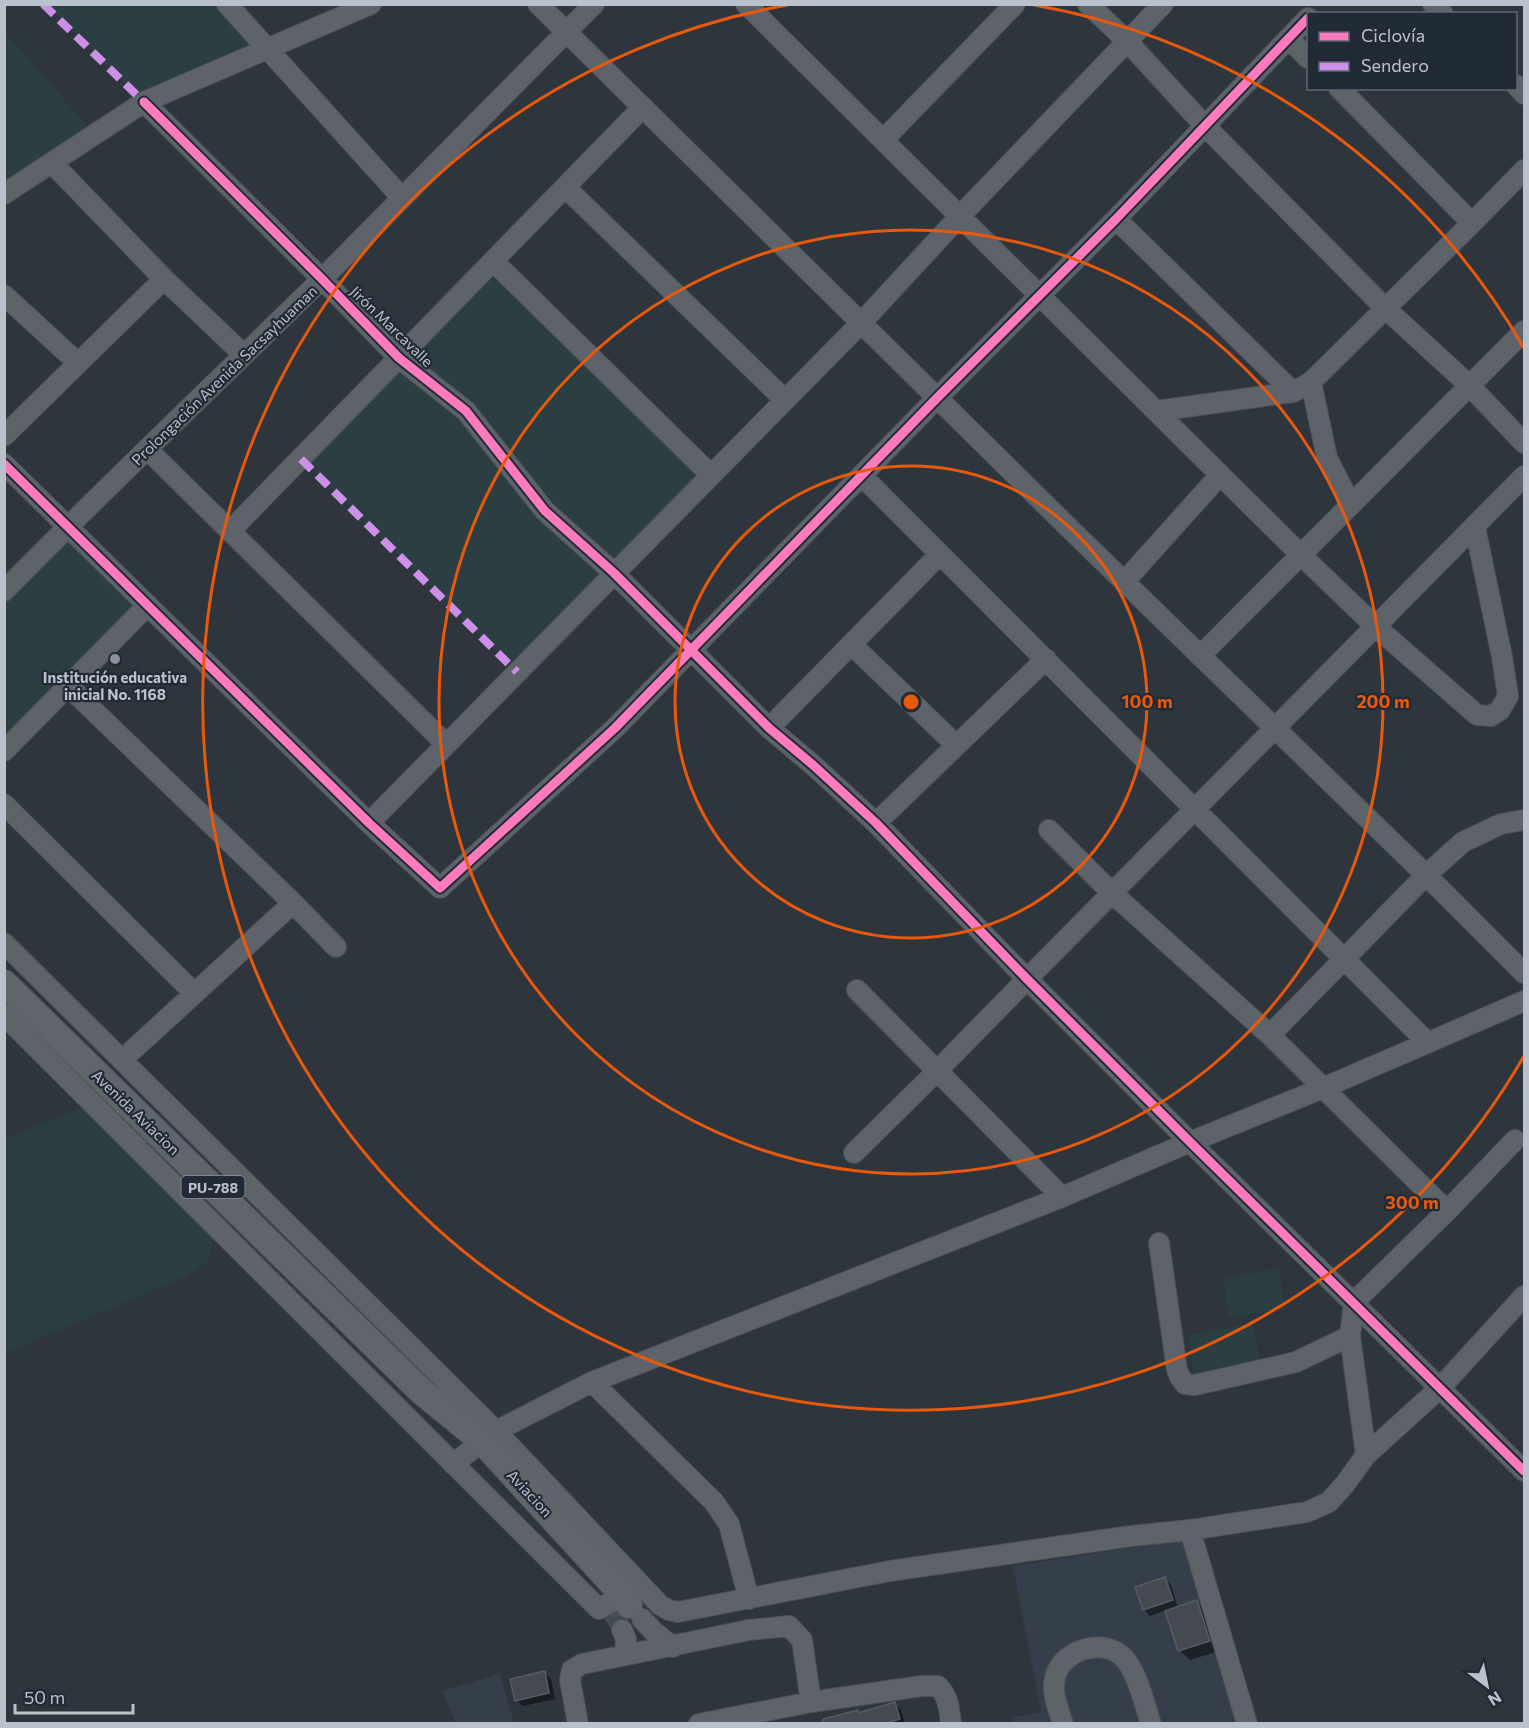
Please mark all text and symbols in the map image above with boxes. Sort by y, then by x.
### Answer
legend [1307,12,1517,90]
text: Ciclovía [1361,24,1425,46]
text: Sendero [1361,54,1429,76]
street label: Prolongación Avenida Sacsayhuaman [128,281,320,469]
street label: Jirón Marcavalle [347,282,437,370]
marker: Institución educativa inicial No. 1168 [108,652,122,666]
place label: Institución educativa inicial No. 1168 [43,668,187,703]
text: 100 m [1121,690,1173,712]
text: 200 m [1356,690,1410,712]
centre of rings [901,692,921,712]
street label: Avenida Aviacion [88,1066,184,1158]
road number: PU-788 [182,1176,244,1198]
text: 300 m [1385,1191,1439,1213]
street label: Aviacion [504,1466,556,1520]
north arrow [1457,1656,1517,1716]
scale bar [15,1677,134,1715]
text: 50 m [24,1686,65,1708]
text: N [1485,1688,1505,1710]

